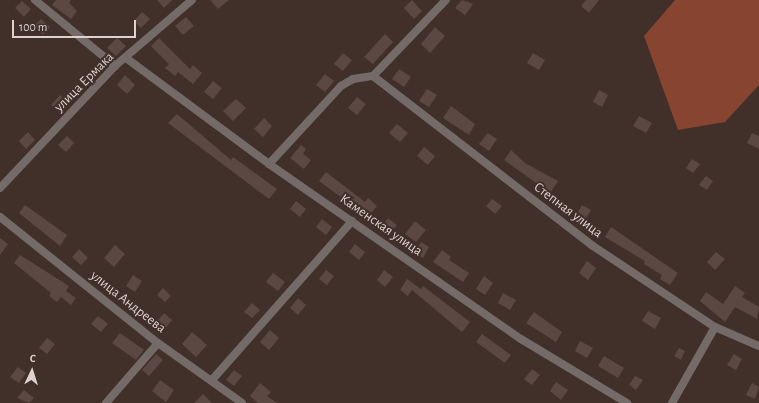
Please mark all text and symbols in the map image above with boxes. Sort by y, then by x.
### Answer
scale bar [14,12,138,38]
text: 100 m [19,21,47,33]
street label: улица Ермака [51,49,117,115]
street label: Степная улица [530,179,606,241]
street label: Каменская улица [337,190,425,260]
street label: улица Андреева [87,267,169,337]
north arrow [12,351,52,391]
text: С [29,353,36,364]

